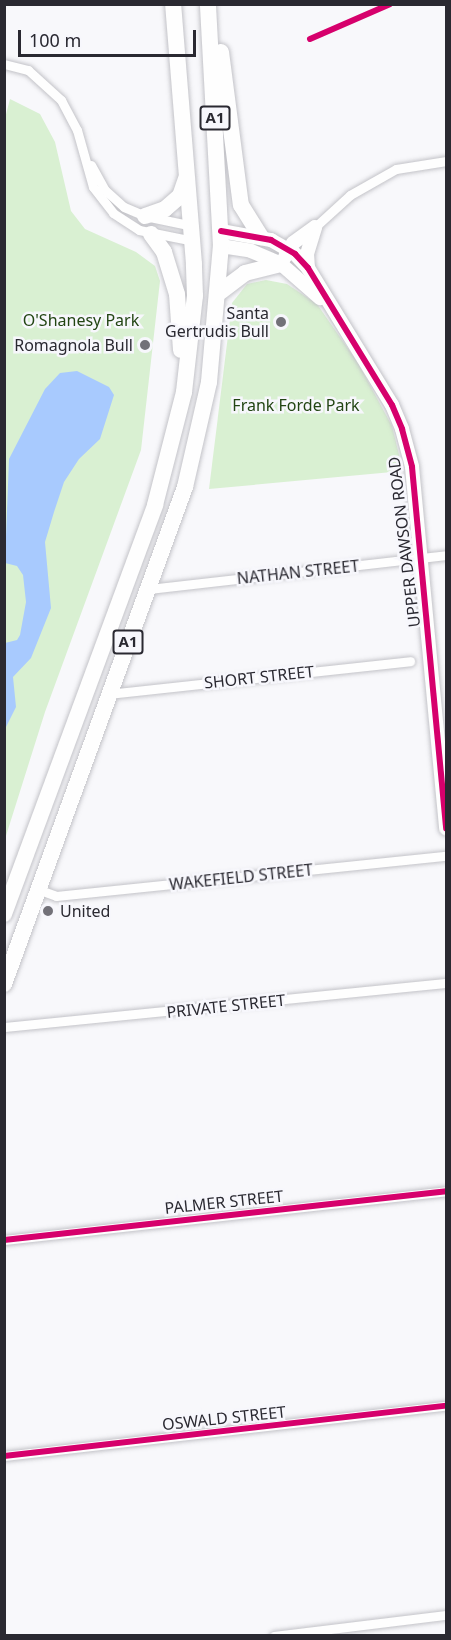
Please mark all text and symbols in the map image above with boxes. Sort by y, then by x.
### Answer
scale bar [21,18,200,56]
text: 100 m [29,28,81,52]
road number: A1 [198,106,232,130]
place label: Santa Gertrudis Bull [165,303,269,341]
park label: O'Shanesy Park [23,310,139,330]
marker: Santa Gertrudis Bull [274,315,288,329]
place label: Romagnola Bull [14,335,133,355]
marker: Romagnola Bull [138,338,152,352]
park label: Frank Forde Park [232,395,360,415]
street label: UPPER DAWSON ROAD [384,456,424,628]
street label: NATHAN STREET [236,556,360,588]
road number: A1 [112,630,144,654]
street label: SHORT STREET [203,662,315,692]
street label: WAKEFIELD STREET [168,860,314,894]
place label: United [60,901,110,921]
marker: United [41,904,55,918]
street label: PRIVATE STREET [166,990,286,1022]
street label: PALMER STREET [164,1186,284,1218]
street label: OSWALD STREET [161,1402,287,1434]

